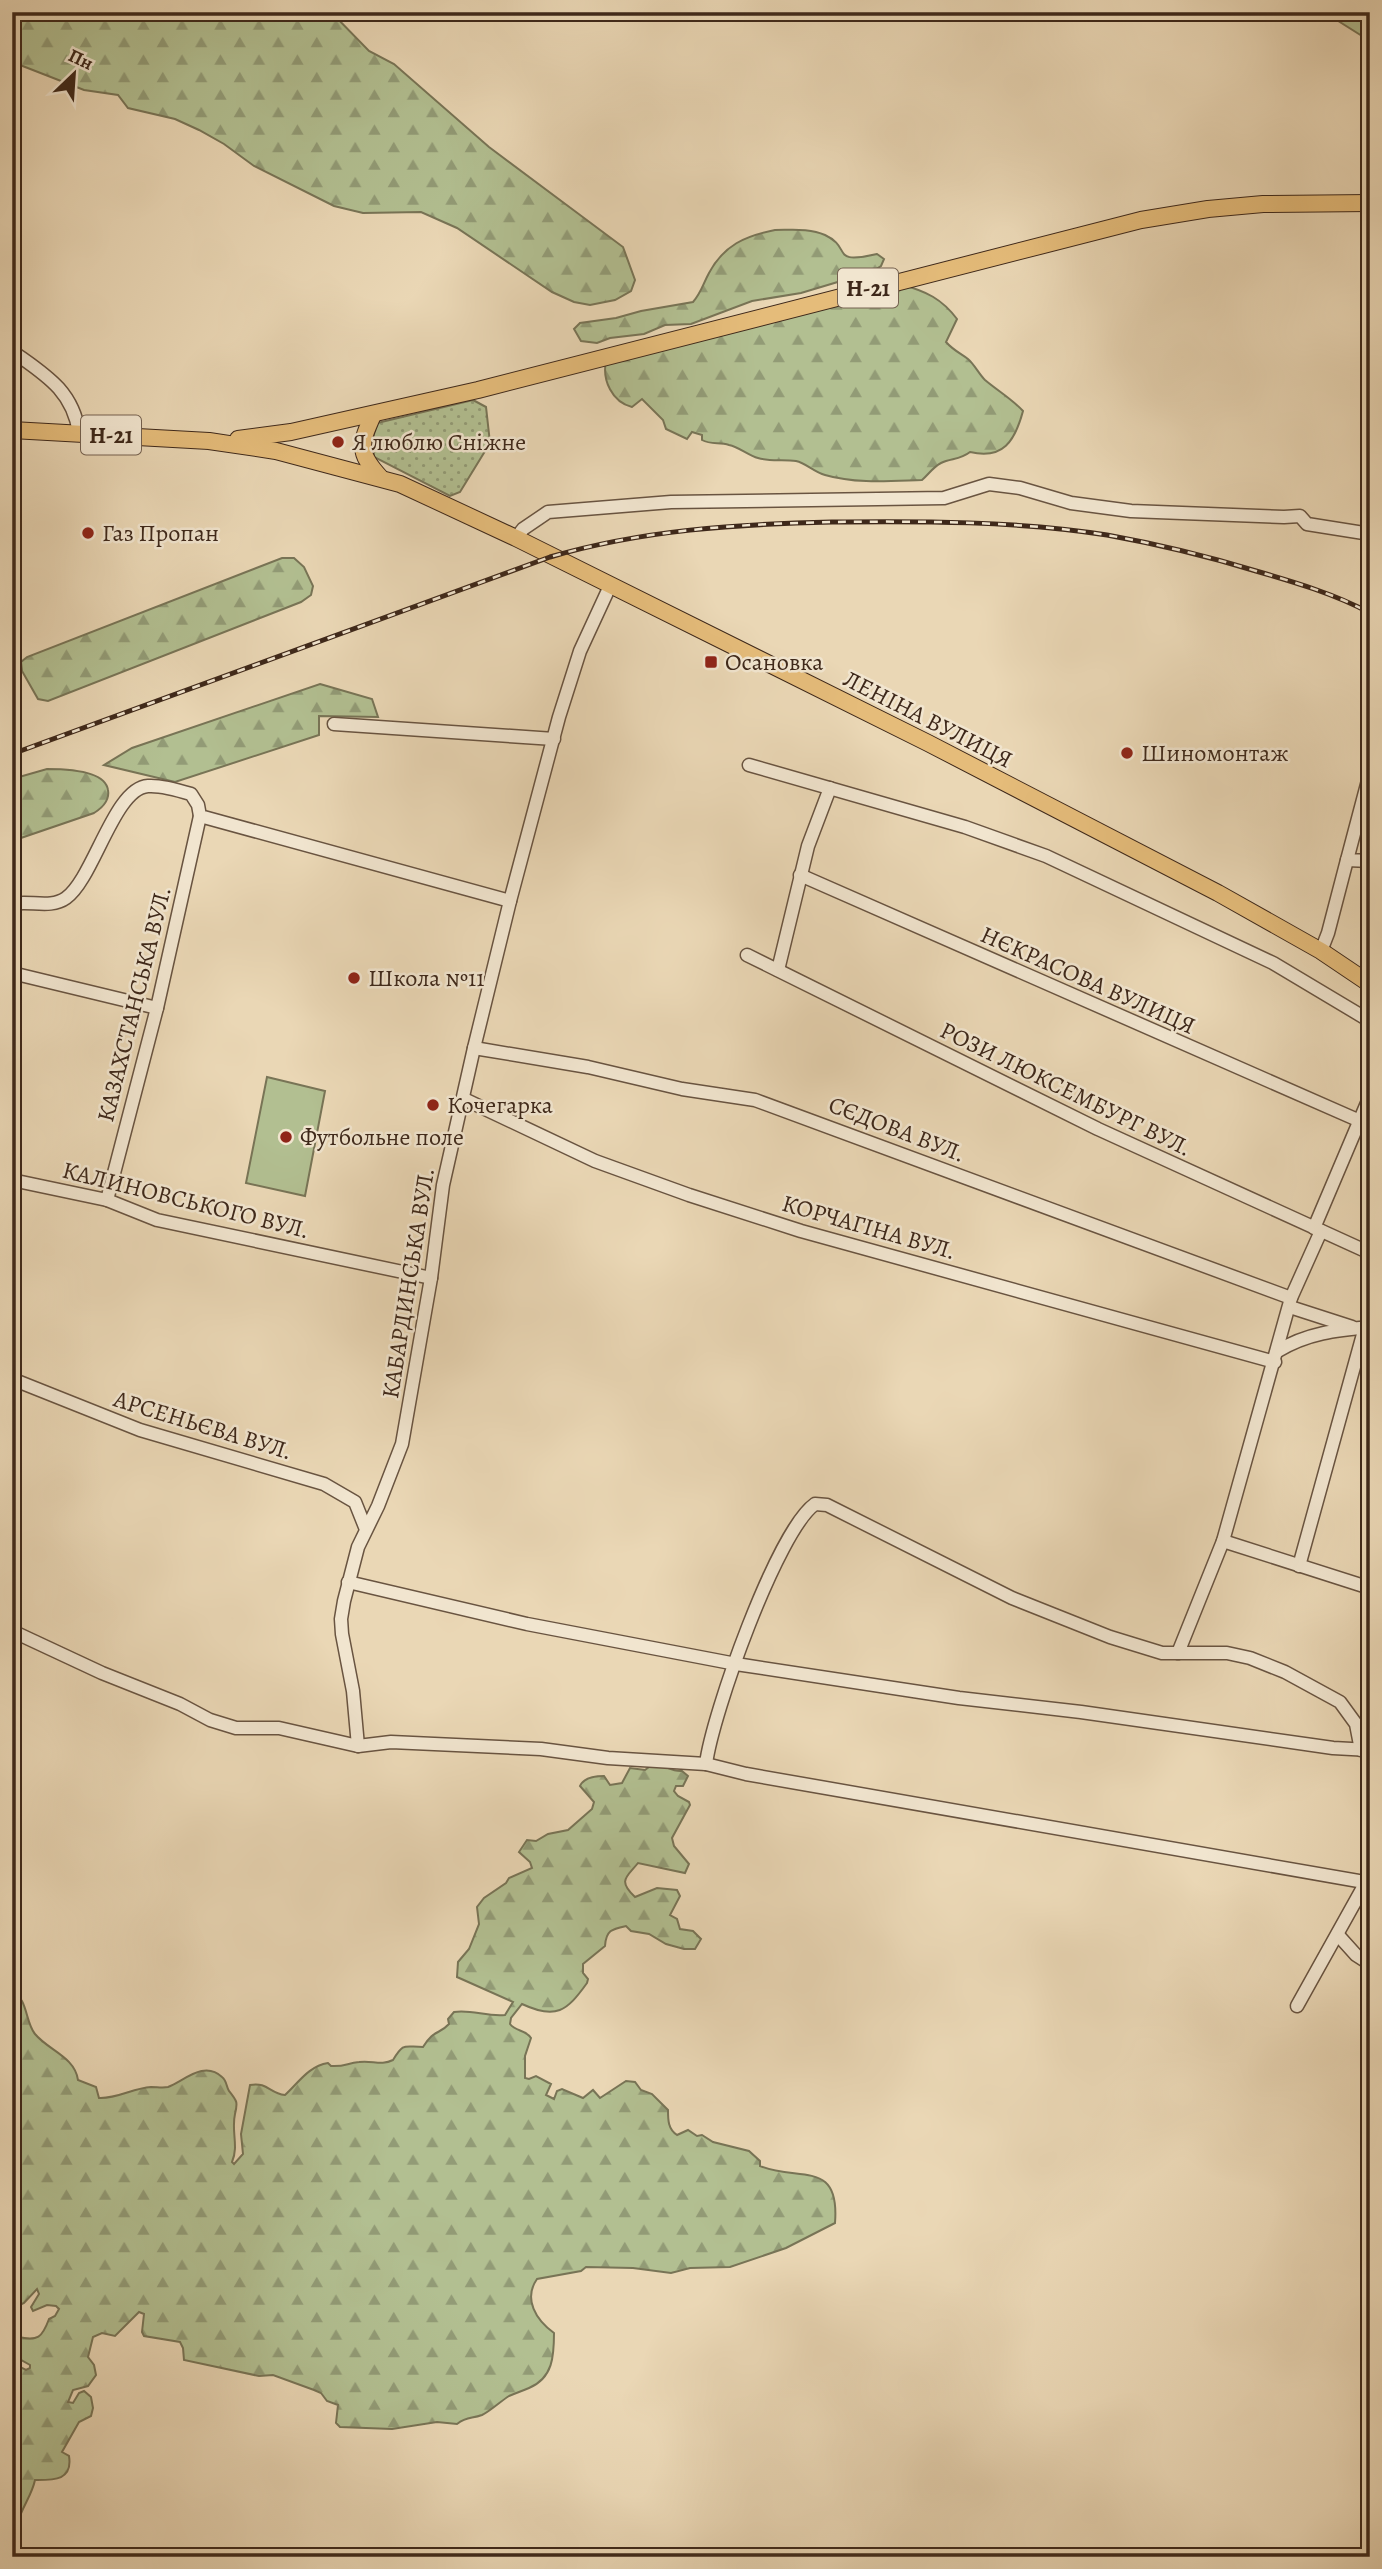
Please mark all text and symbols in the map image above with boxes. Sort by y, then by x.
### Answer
north arrow [38,38,108,108]
text: Пн [64,42,98,77]
road number: Н-21 [838,268,898,308]
road number: Н-21 [81,416,141,454]
place label: Я люблю Сніжне [352,426,526,458]
marker: Я люблю Сніжне [330,434,346,450]
place label: Газ Пропан [102,517,219,549]
marker: Газ Пропан [80,525,96,541]
place label: Осановка [725,646,823,678]
marker: Осановка [703,654,719,670]
street label: ЛЕНІНА ВУЛИЦЯ [838,663,1018,775]
place label: Шиномонтаж [1141,737,1288,769]
marker: Шиномонтаж [1119,745,1135,761]
street label: КАЗАХСТАНСЬКА ВУЛ. [89,883,179,1125]
street label: НЄКРАСОВА ВУЛИЦЯ [976,918,1200,1042]
place label: Школа №11 [368,962,484,994]
marker: Школа №11 [346,970,362,986]
street label: РОЗИ ЛЮКСЕМБУРГ ВУЛ. [935,1014,1197,1164]
street label: СЄДОВА ВУЛ. [824,1088,970,1170]
place label: Кочегарка [447,1089,553,1121]
marker: Кочегарка [425,1097,441,1113]
place label: Футбольне поле [300,1121,464,1153]
marker: Футбольне поле [278,1129,294,1145]
street label: КАЛИНОВСЬКОГО ВУЛ. [59,1154,313,1246]
street label: КАБАРДИНСЬКА ВУЛ. [374,1165,442,1401]
street label: КОРЧАГІНА ВУЛ. [778,1187,960,1267]
street label: АРСЕНЬЄВА ВУЛ. [109,1382,296,1467]

